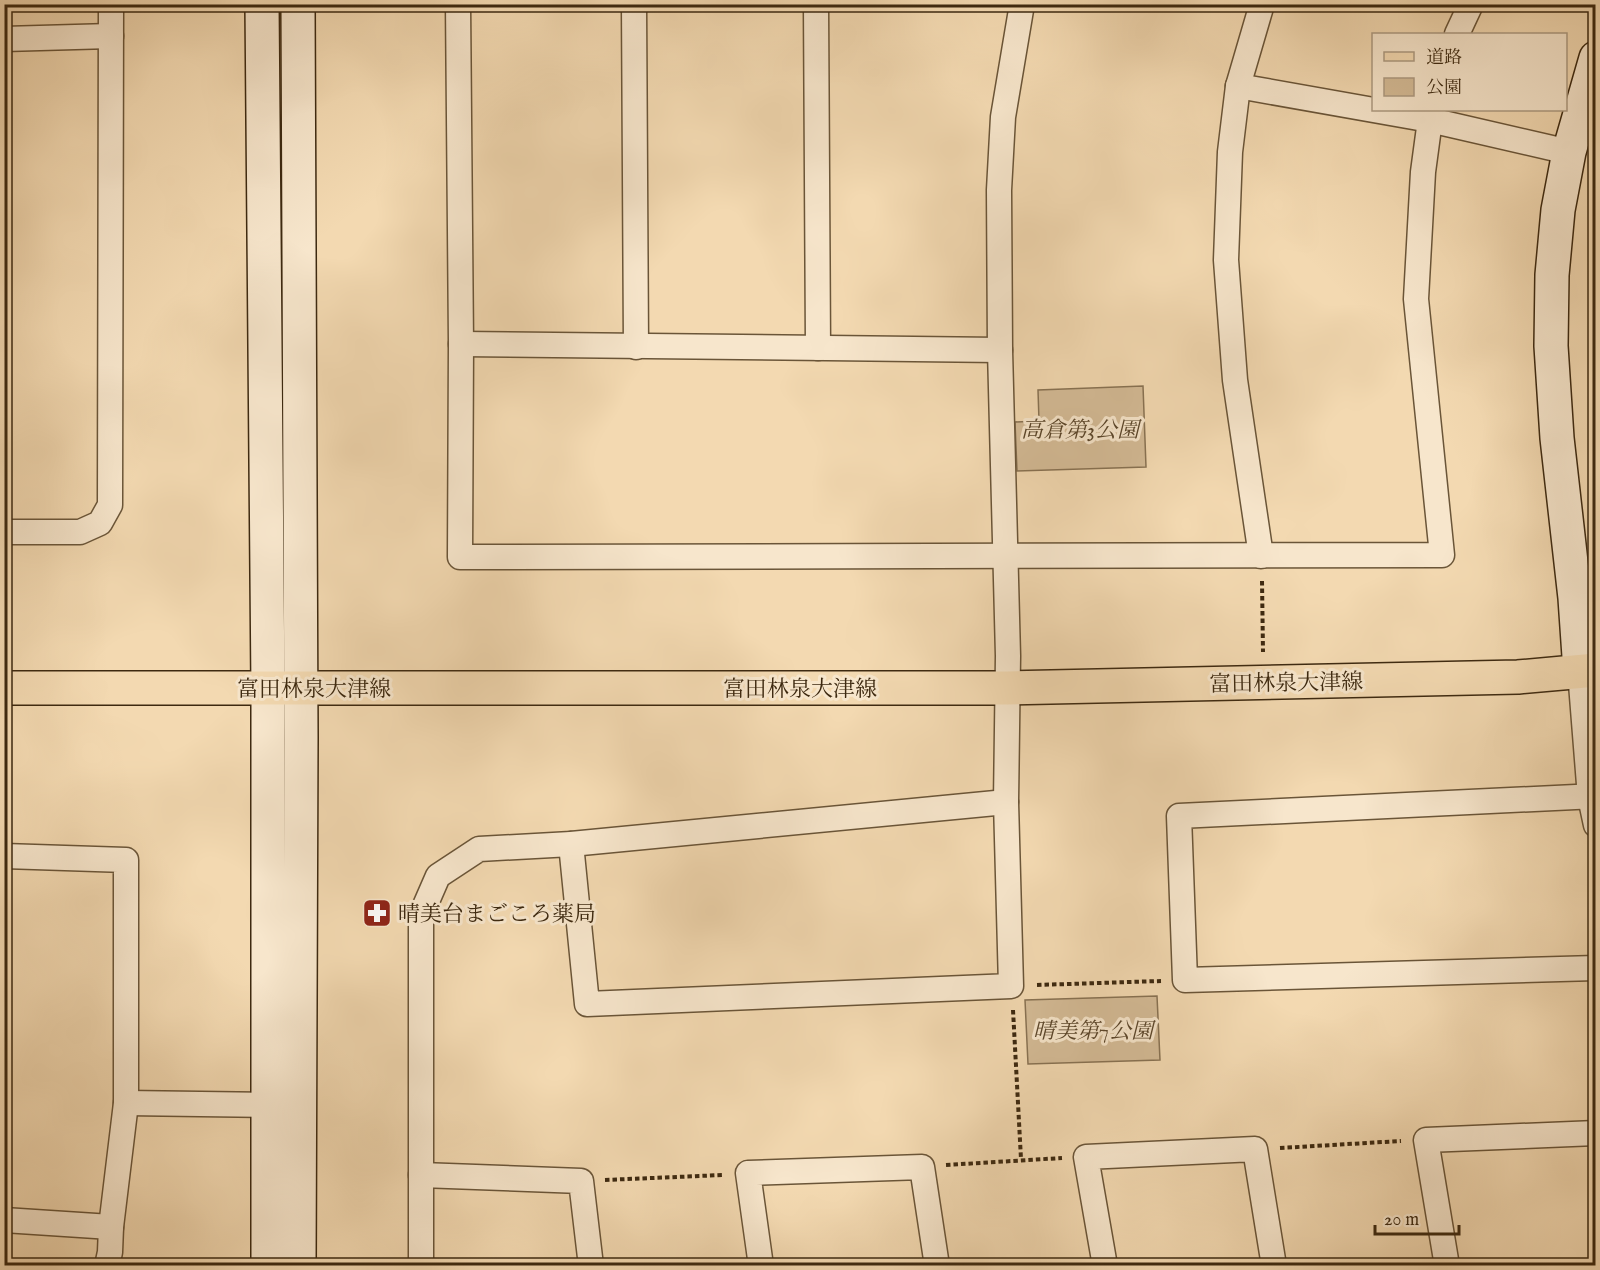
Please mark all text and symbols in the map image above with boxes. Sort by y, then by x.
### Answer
legend [1372,33,1567,111]
text: 道路 [1426,47,1462,70]
text: 公園 [1426,77,1462,100]
park label: 高倉第3公園 [1021,417,1142,445]
street label: 富田林泉大津線 [1209,669,1363,699]
street label: 富田林泉大津線 [237,676,391,704]
street label: 富田林泉大津線 [723,676,877,704]
pharmacy icon: 晴美台まごころ薬局 [361,897,393,929]
place label: 晴美台まごころ薬局 [398,901,596,929]
park label: 晴美第7公園 [1033,1018,1156,1046]
scale bar [1375,1198,1459,1236]
text: 20 m [1384,1209,1419,1232]

